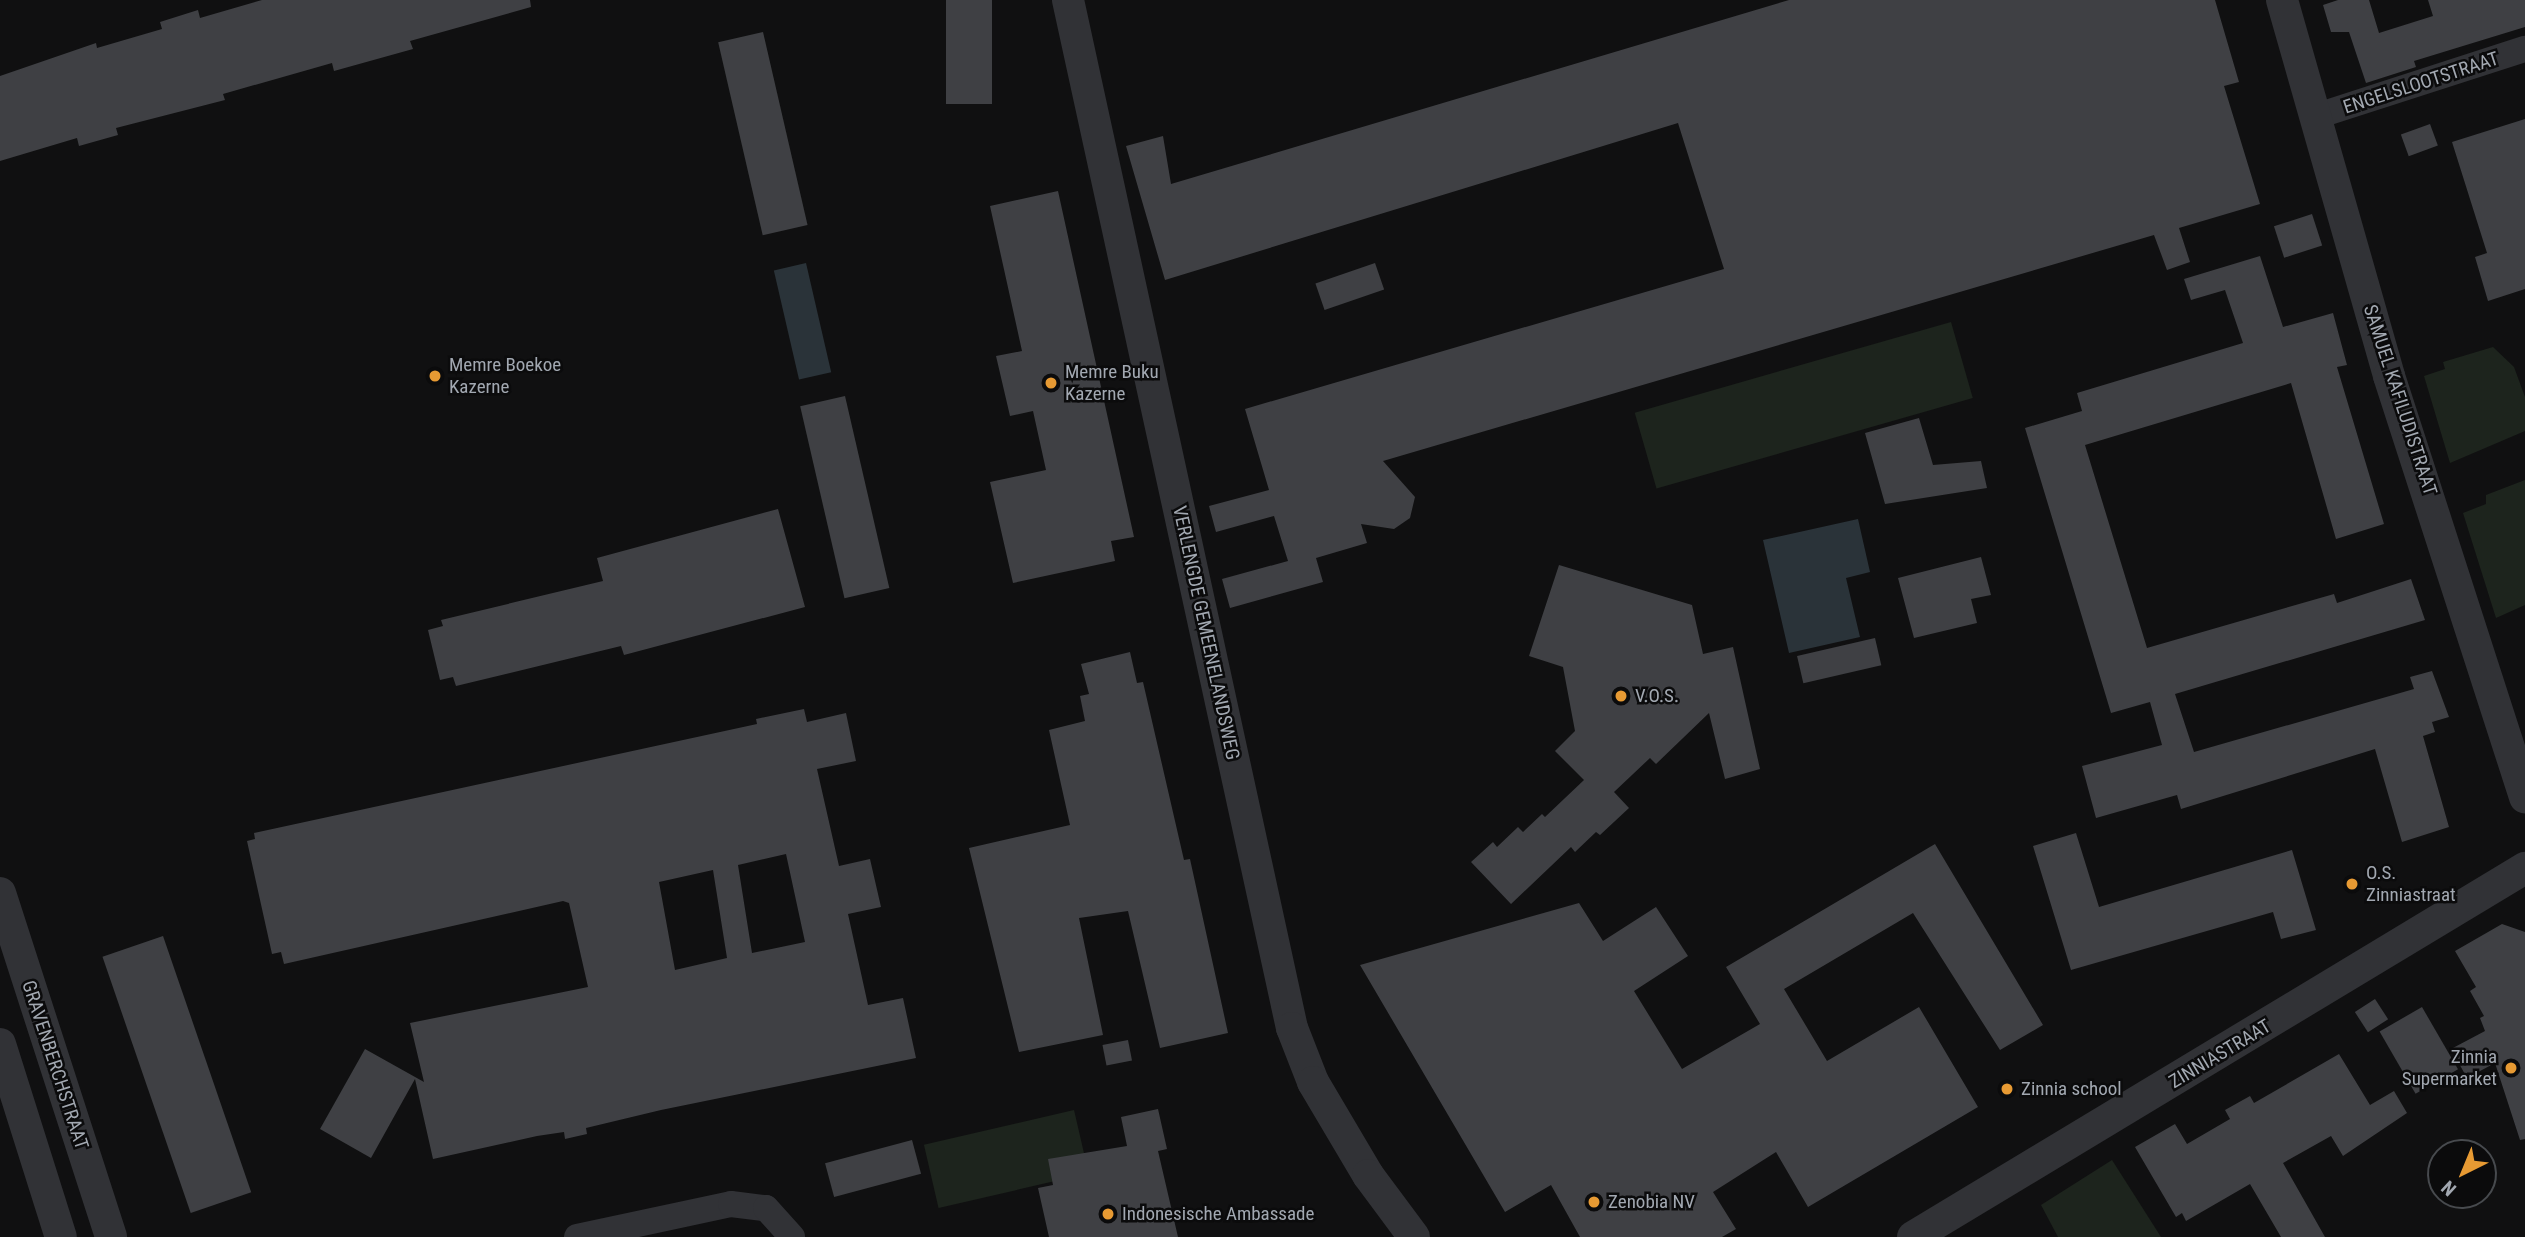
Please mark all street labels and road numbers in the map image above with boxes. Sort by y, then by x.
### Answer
street label: ENGELSLOOTSTRAAT [2340,47,2502,119]
street label: SAMUEL KAFILUDISTRAAT [2358,302,2442,498]
street label: VERLENGDE GEMEENELANDSWEG [1168,504,1244,762]
street label: GRAVENBERCHSTRAAT [17,978,93,1152]
street label: ZINNIASTRAAT [2165,1015,2275,1093]

